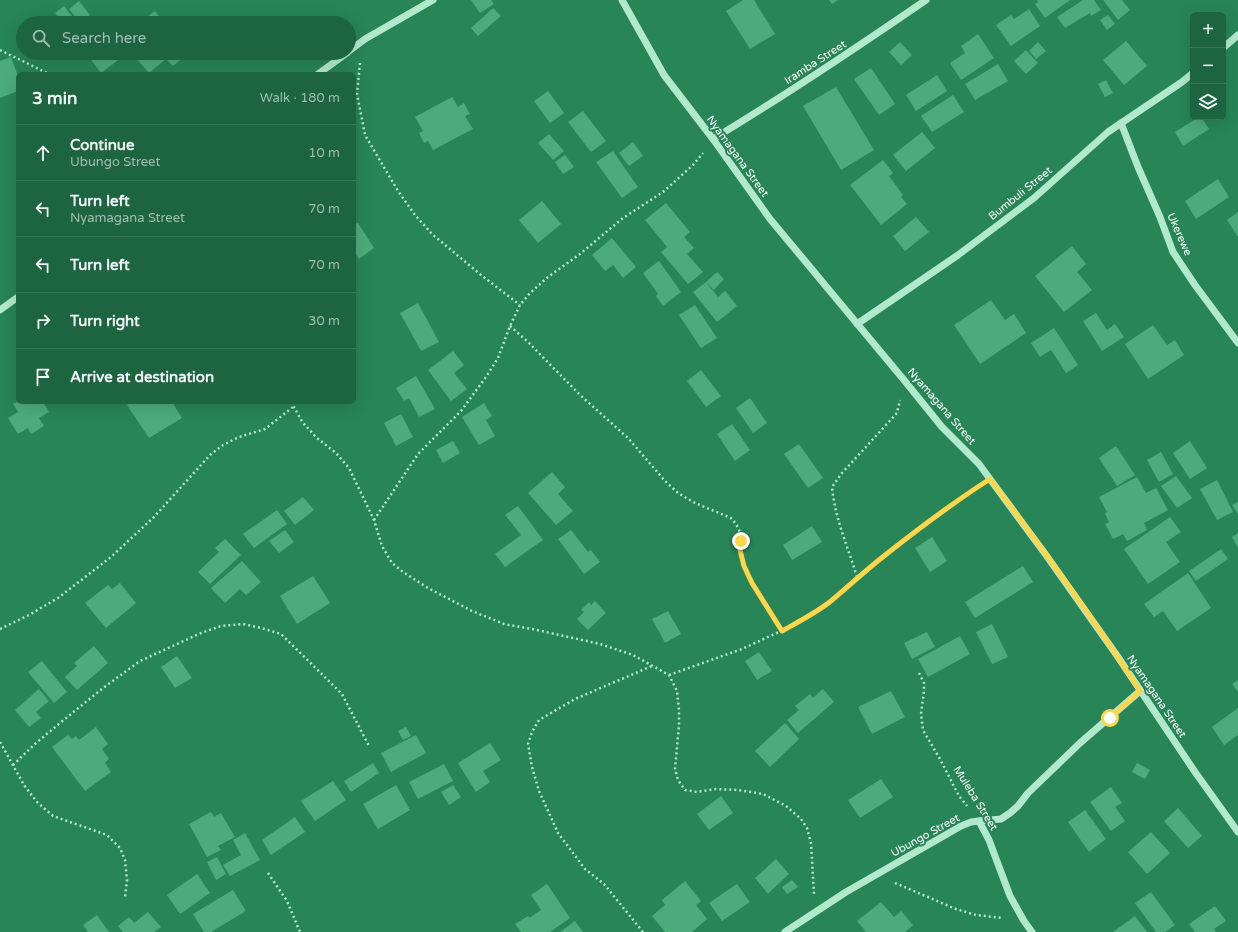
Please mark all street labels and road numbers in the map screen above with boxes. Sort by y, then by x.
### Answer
street label: Iramba Street [782,38,849,87]
street label: Nyamagana Street [704,113,771,199]
street label: Bumbuli Street [986,164,1055,223]
street label: Ukerewe [1164,211,1195,258]
street label: Nyamagana Street [905,365,978,447]
street label: Nyamagana Street [1124,652,1189,740]
street label: Muleba Street [951,764,1001,833]
street label: Ubungo Street [889,811,962,860]

